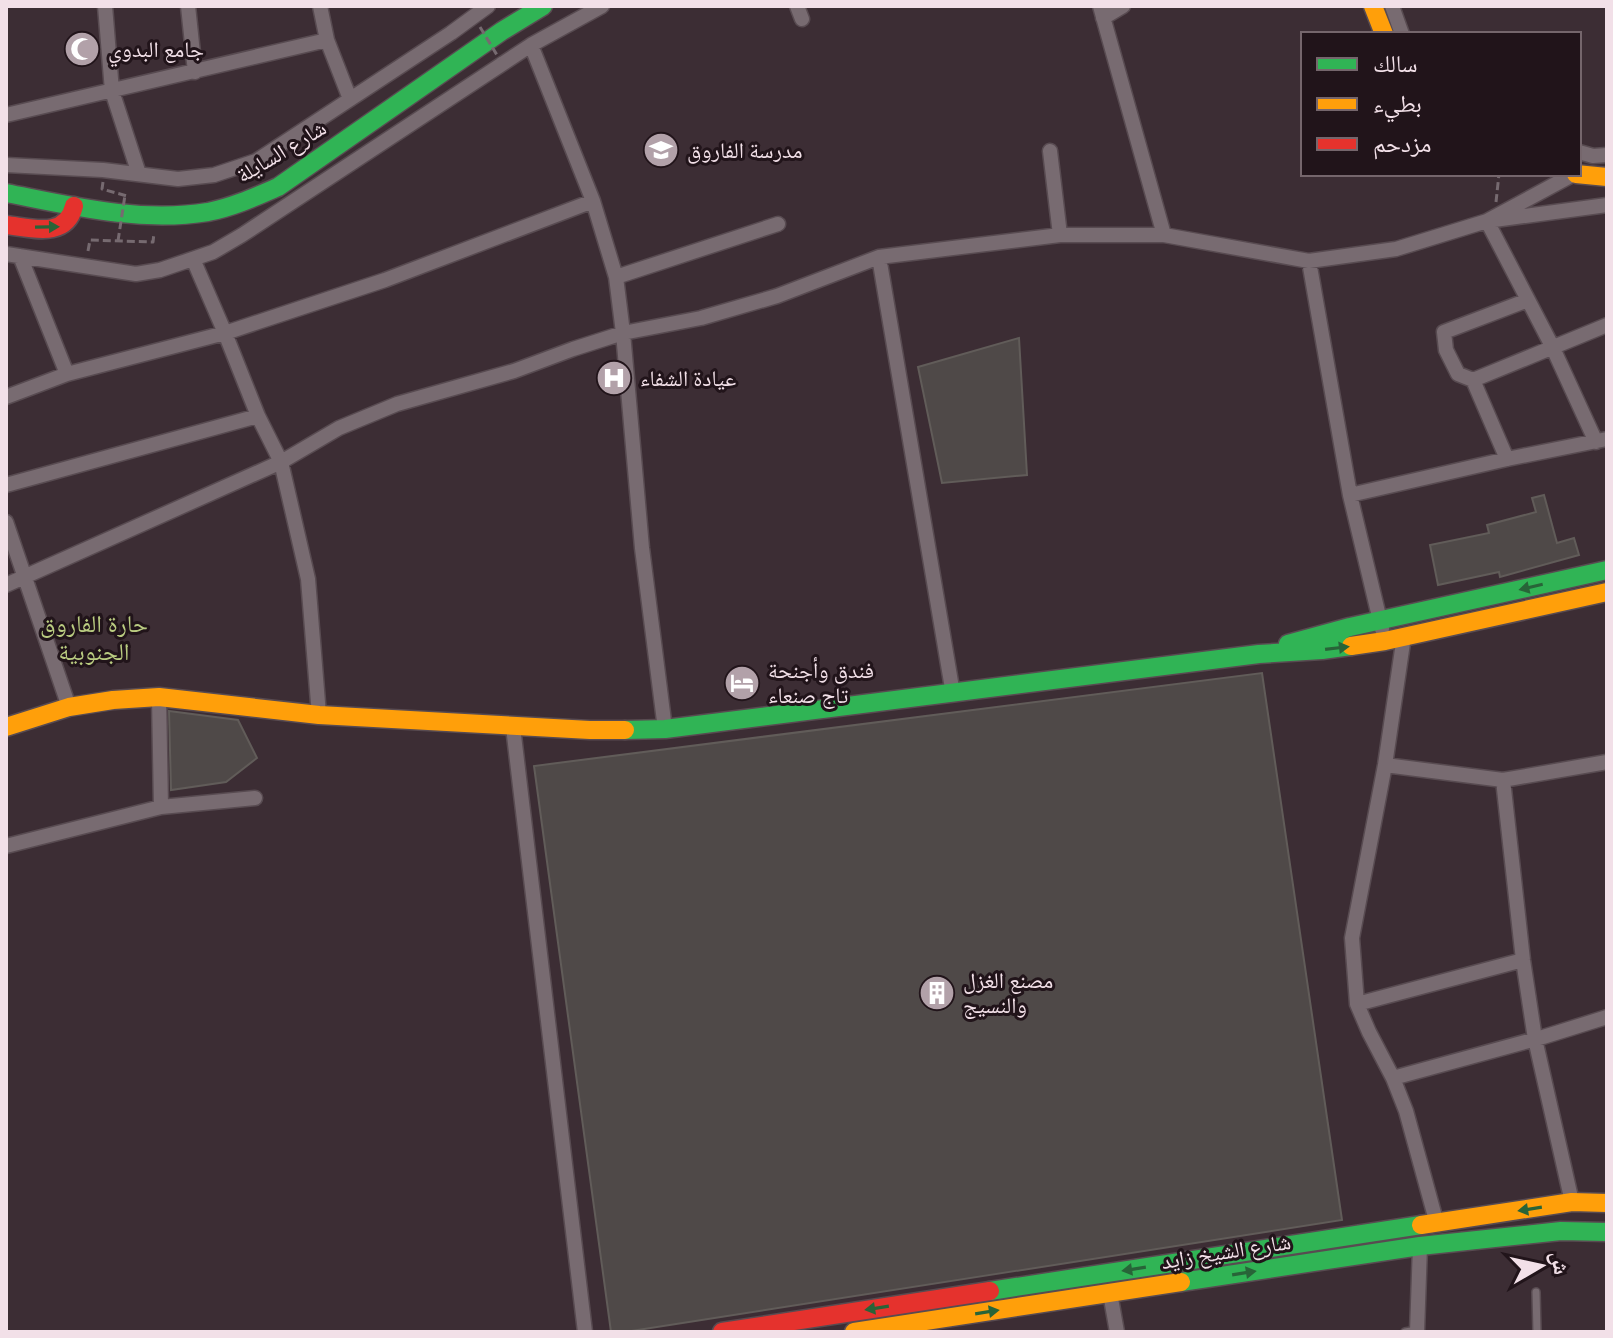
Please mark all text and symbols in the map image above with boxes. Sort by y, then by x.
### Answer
mosque icon: جامع البدوي [63,30,101,68]
legend [1301,32,1581,176]
place label: جامع البدوي [108,38,204,67]
text: سالك [1373,51,1418,81]
text: بطيء [1373,91,1422,123]
street label: شارع السايلة [233,116,332,190]
school or university icon: مدرسة الفاروق [642,131,680,169]
text: مزدحم [1373,131,1432,161]
place label: مدرسة الفاروق [687,139,803,166]
one-way arrow [35,221,60,234]
hospital icon: عيادة الشفاء [595,359,633,397]
place label: عيادة الشفاء [640,367,736,394]
one-way arrow [1518,581,1543,594]
district label: حارة الفاروق الجنوبية [40,611,148,669]
one-way arrow [1325,642,1350,655]
place label: فندق وأجنحة تاج صنعاء [768,657,874,711]
hotel icon: فندق وأجنحة تاج صنعاء [723,664,761,702]
place label: مصنع الغزل والنسيج [963,969,1053,1021]
building icon: مصنع الغزل والنسيج [918,974,956,1012]
one-way arrow [1517,1203,1542,1216]
north arrow [1501,1226,1581,1306]
street label: شارع الشيخ زايد [1160,1230,1293,1277]
text: ش [1543,1250,1573,1277]
one-way arrow [1121,1263,1146,1276]
one-way arrow [1232,1266,1257,1279]
one-way arrow [864,1302,889,1315]
one-way arrow [975,1305,1000,1318]

